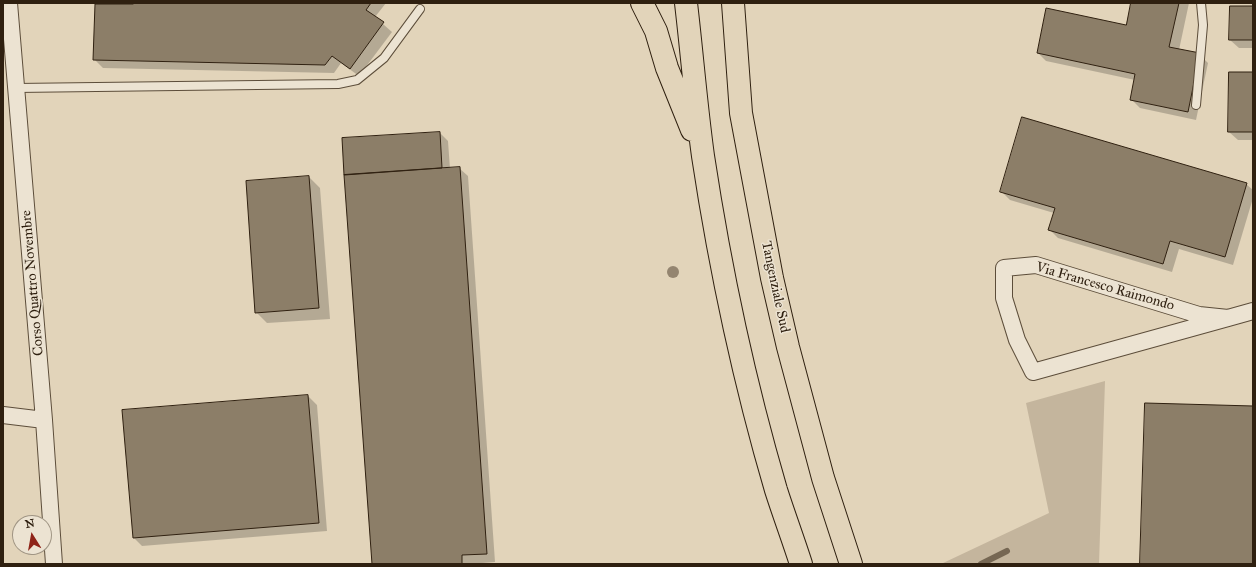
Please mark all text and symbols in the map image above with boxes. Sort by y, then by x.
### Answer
street label: Corso Quattro Novembre [18,209,48,357]
street label: Tangenziale Sud [757,240,793,334]
street label: Via Francesco Raimondo [1034,259,1176,315]
north arrow [12,515,52,555]
text: N [24,516,36,531]

